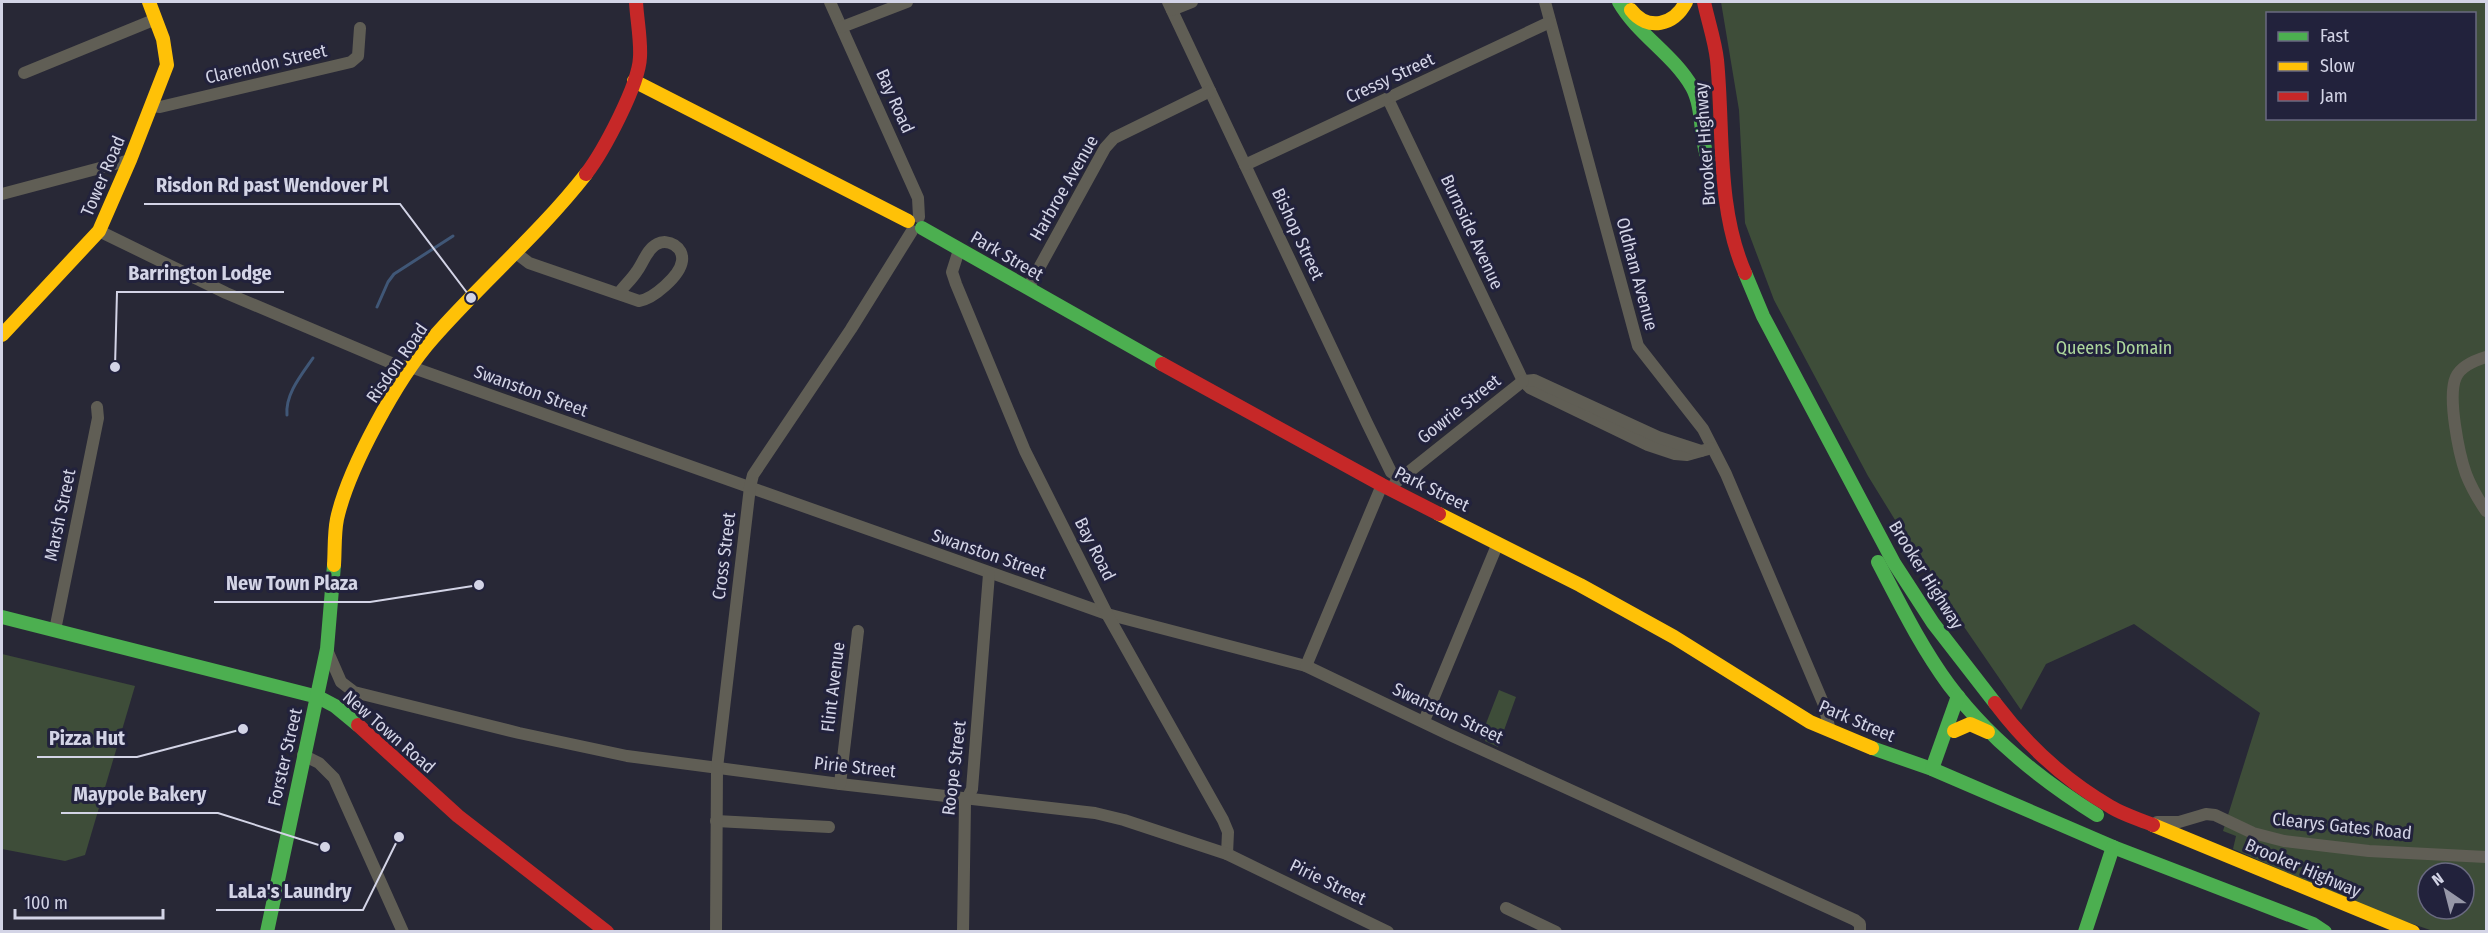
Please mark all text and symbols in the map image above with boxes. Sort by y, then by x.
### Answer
legend [2266,12,2476,120]
text: Fast [2320,25,2349,47]
street label: Clarendon Street [203,39,329,89]
street label: Cressy Street [1342,48,1438,108]
text: Slow [2320,55,2355,77]
street label: Bay Road [871,65,919,137]
street label: Brooker Highway [1690,82,1720,206]
text: Jam [2320,85,2348,107]
street label: Harbroe Avenue [1025,131,1103,245]
street label: Tower Road [76,132,130,220]
callout: Risdon Rd past Wendover Pl [144,166,400,204]
street label: Burnside Avenue [1436,171,1508,293]
text: Risdon Rd past Wendover Pl [156,173,389,197]
street label: Bishop Street [1267,184,1329,284]
street label: Oldham Avenue [1611,215,1663,333]
street label: Park Street [967,226,1047,286]
callout: Barrington Lodge [117,254,284,292]
text: Barrington Lodge [128,261,272,285]
street label: Risdon Road [362,319,432,407]
park label: Queens Domain [2056,337,2172,359]
street label: Swanston Street [471,360,591,422]
street label: Gowrie Street [1413,370,1505,448]
street label: Park Street [1391,461,1473,517]
street label: Marsh Street [40,467,80,563]
street label: Cross Street [708,511,740,601]
street label: Bay Road [1070,514,1120,584]
street label: Brooker Highway [1884,517,1968,633]
street label: Swanston Street [929,524,1049,584]
callout: New Town Plaza [214,564,370,602]
text: New Town Plaza [226,571,358,595]
street label: Flint Avenue [817,641,849,733]
street label: Swanston Street [1389,678,1507,748]
street label: New Town Road [338,686,440,778]
street label: Park Street [1816,695,1898,747]
street label: Forster Street [263,706,307,808]
callout: Pizza Hut [37,719,137,757]
street label: Roope Street [937,719,971,817]
text: Pizza Hut [49,726,126,750]
street label: Pirie Street [813,752,897,782]
callout: Maypole Bakery [61,775,218,813]
text: Maypole Bakery [74,782,207,806]
street label: Clearys Gates Road [2271,808,2413,844]
street label: Brooker Highway [2242,834,2364,902]
street label: Pirie Street [1286,854,1370,910]
north arrow [2416,861,2476,921]
text: N [2428,869,2447,890]
callout: LaLa's Laundry [216,872,363,910]
text: LaLa's Laundry [228,879,352,903]
scale bar [15,882,164,920]
text: 100 m [24,892,68,914]

